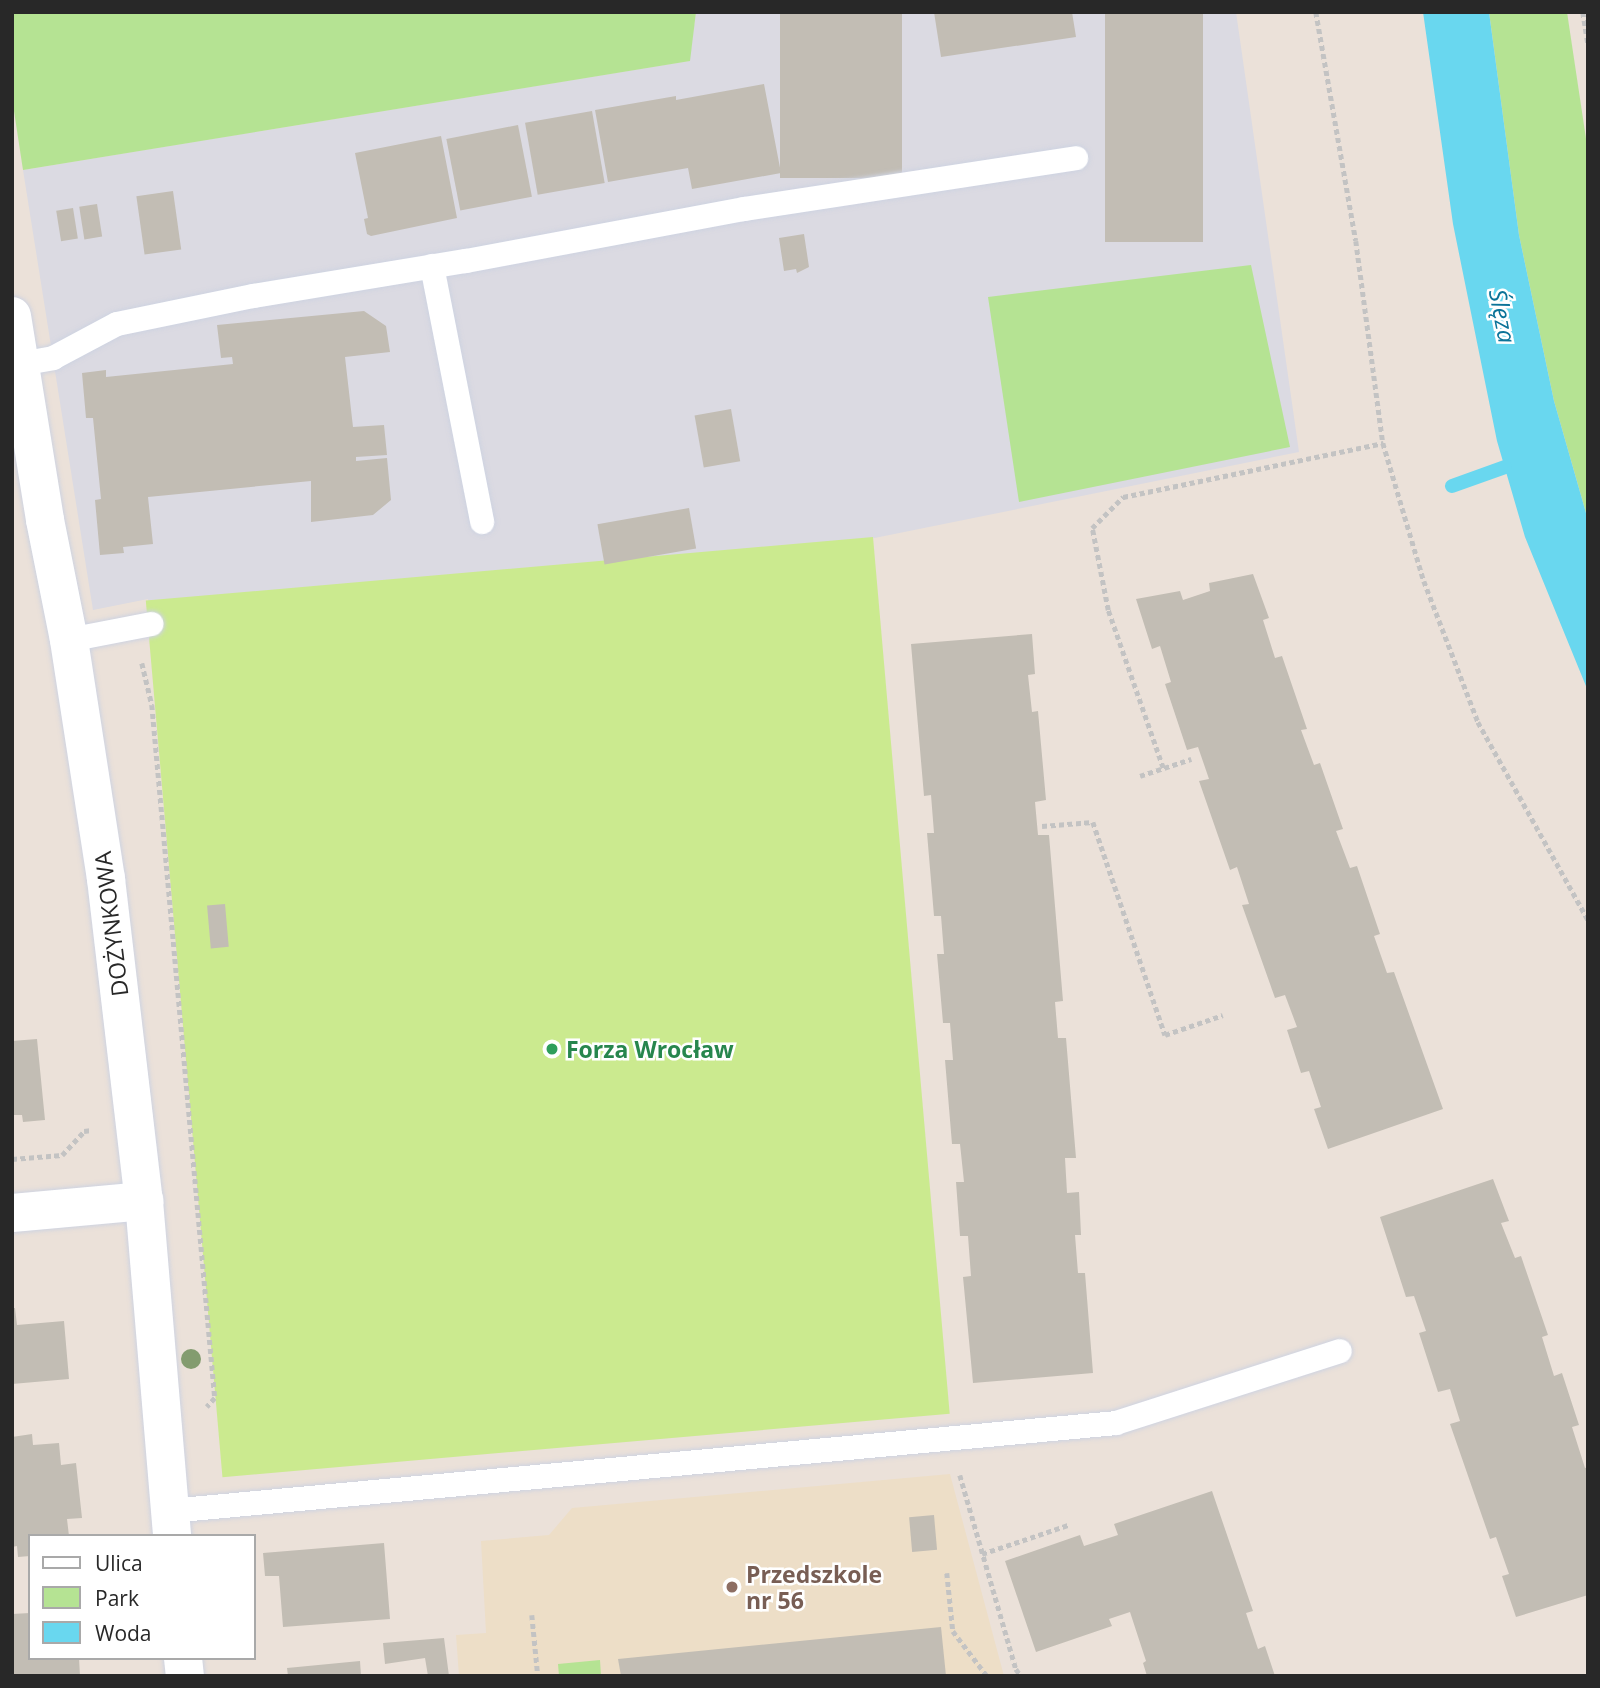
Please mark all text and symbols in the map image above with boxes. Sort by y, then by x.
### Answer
water label: Ślęza [1484,287,1522,345]
street label: DOŻYNKOWA [88,850,134,998]
place label: Forza Wrocław [566,1035,734,1063]
marker: Forza Wrocław [544,1041,560,1057]
legend [28,1534,256,1660]
text: Ulica [95,1549,143,1577]
place label: Przedszkole nr 56 [746,1560,882,1614]
marker: Przedszkole nr 56 [724,1579,740,1595]
text: Park [95,1584,139,1612]
text: Woda [95,1619,152,1647]

